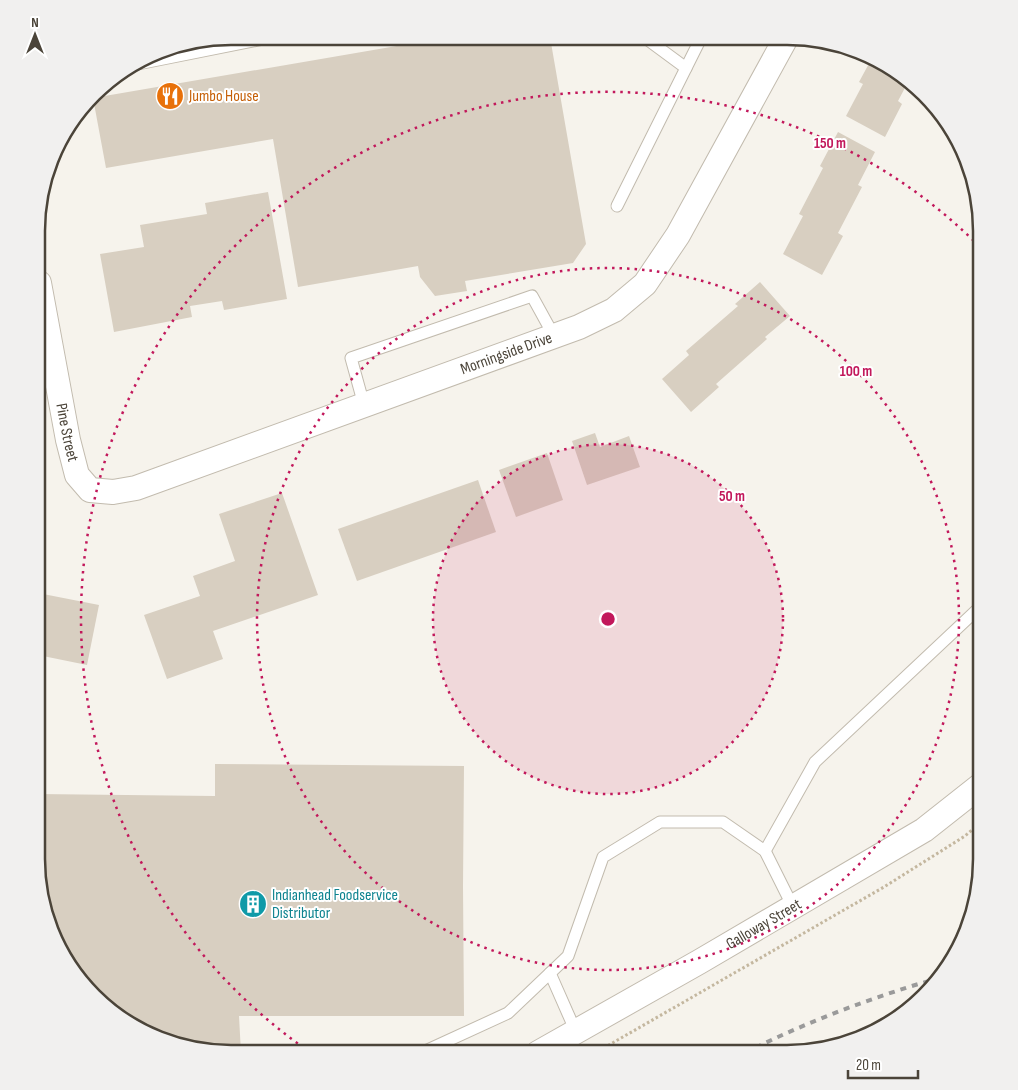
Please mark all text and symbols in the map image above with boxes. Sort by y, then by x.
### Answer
north arrow [10,10,60,60]
text: N [31,14,39,31]
restaurant icon: Jumbo House [155,81,185,111]
place label: Jumbo House [188,87,259,106]
text: 150 m [814,134,846,153]
street label: Morningside Drive [458,328,555,379]
text: 100 m [840,362,872,381]
street label: Pine Street [52,402,83,464]
text: 50 m [719,487,745,506]
centre of rings [599,610,617,628]
place label: Indianhead Foodservice Distributor [272,886,398,923]
building icon: Indianhead Foodservice Distributor [238,889,268,919]
street label: Galloway Street [723,895,805,953]
scale bar [848,1048,918,1080]
text: 20 m [856,1056,881,1075]

